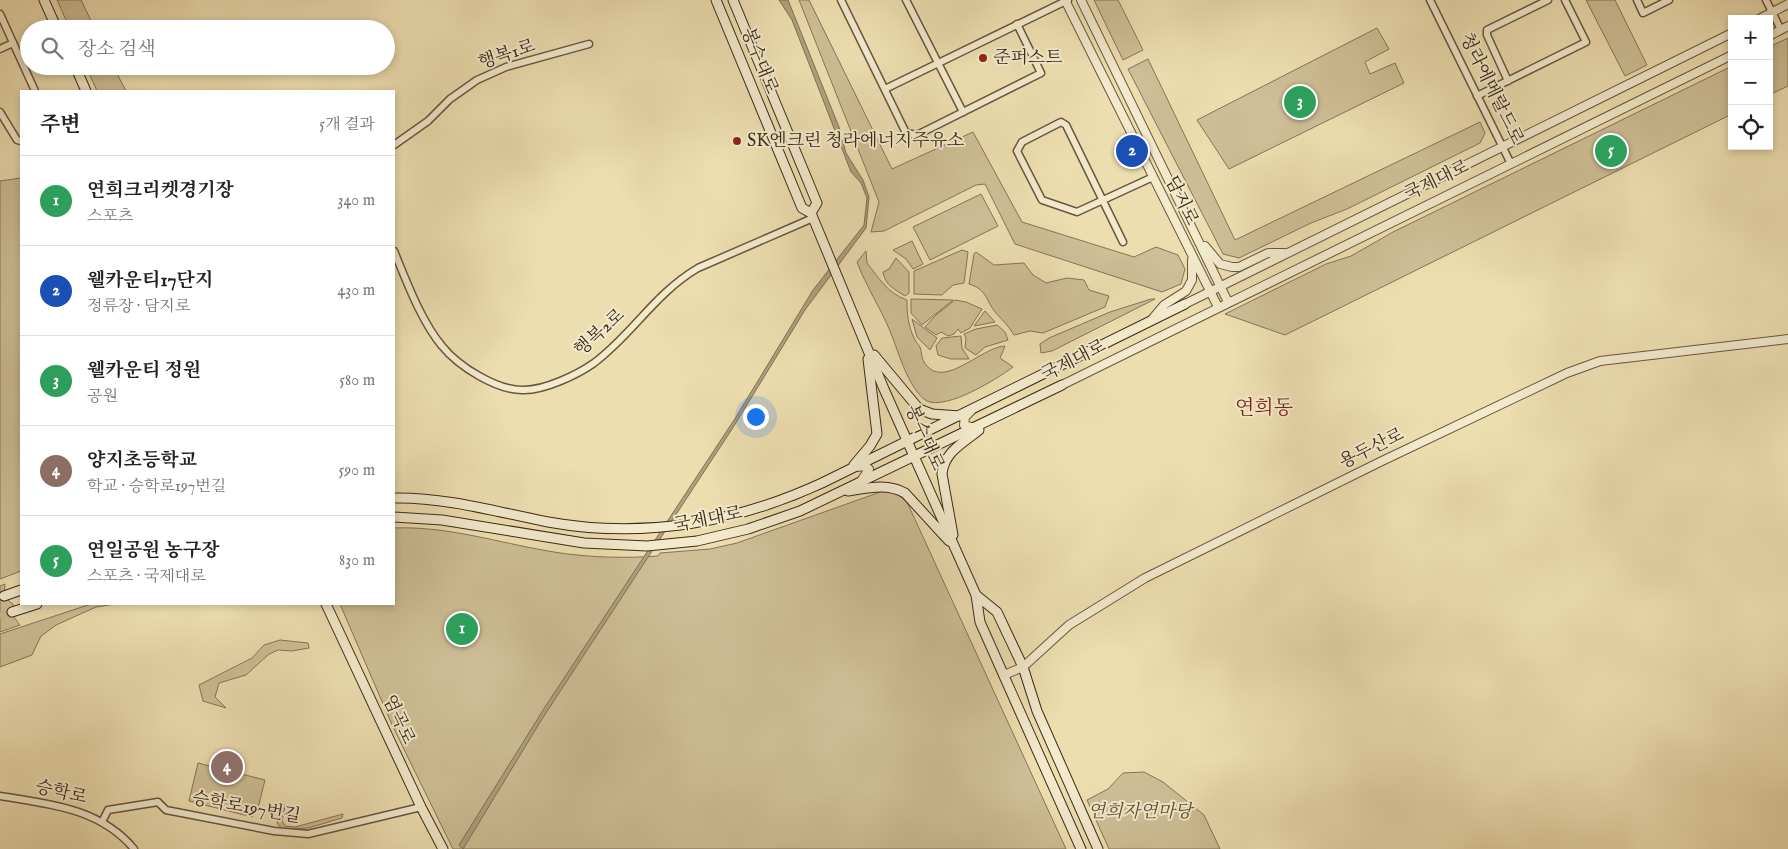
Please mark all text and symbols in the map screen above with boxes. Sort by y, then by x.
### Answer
map controls [1728,15,1773,150]
button: + [1728,15,1773,60]
search box [20,20,395,75]
street label: 봉수대로 [735,24,783,98]
street label: 청라에메랄드로 [1454,29,1528,149]
icon: search [38,34,66,62]
street label: 행복1로 [475,35,539,75]
text: 장소 검색 [78,38,156,62]
place label: 준퍼스트 [993,47,1063,70]
marker: 준퍼스트 [977,52,989,64]
button: − [1728,60,1773,105]
pin: 3 [1284,83,1316,121]
button: locate [1728,105,1773,150]
text: 주변 [40,112,81,139]
text: 5개 결과 [319,115,375,135]
place label: SK엔크린 청라에너지주유소 [747,130,964,153]
pin: 2 [1116,132,1148,170]
pin: 5 [1595,132,1627,170]
marker: SK엔크린 청라에너지주유소 [731,135,743,147]
street label: 국제대로 [1401,155,1473,207]
street label: 담지로 [1159,173,1203,229]
text: 연희크리켓경기장 [87,179,234,203]
text: 1 [53,191,59,211]
text: 340 m [337,191,375,211]
text: 스포츠 [87,207,133,227]
text: 웰카운티17단지 [87,269,213,293]
text: 2 [52,281,60,301]
text: 430 m [337,281,375,301]
text: 정류장 · 담지로 [87,297,190,317]
street label: 행복2로 [570,304,630,362]
street label: 국제대로 [1038,335,1110,387]
text: 웰카운티 정원 [87,359,201,383]
text: 3 [53,371,59,391]
text: 580 m [339,371,375,391]
text: 공원 [87,387,118,407]
district label: 연희동 [1235,396,1293,421]
street label: 봉수대로 [899,402,949,474]
your location [743,404,769,430]
street label: 용두산로 [1336,423,1408,475]
text: 양지초등학교 [87,449,197,473]
text: 4 [52,461,60,481]
text: 590 m [339,461,375,481]
text: 학교 · 승학로197번길 [87,477,226,497]
street label: 국제대로 [672,502,744,538]
text: 연일공원 농구장 [87,539,220,563]
text: 5 [53,551,59,571]
text: 830 m [339,551,375,571]
text: 스포츠 · 국제대로 [87,567,206,587]
pin: 1 [446,610,478,648]
street label: 염곡로 [377,691,419,749]
pin: 4 [211,748,243,786]
street label: 승학로 [33,776,89,810]
street label: 승학로197번길 [190,787,302,829]
park label: 연희자연마당 [1088,801,1195,824]

